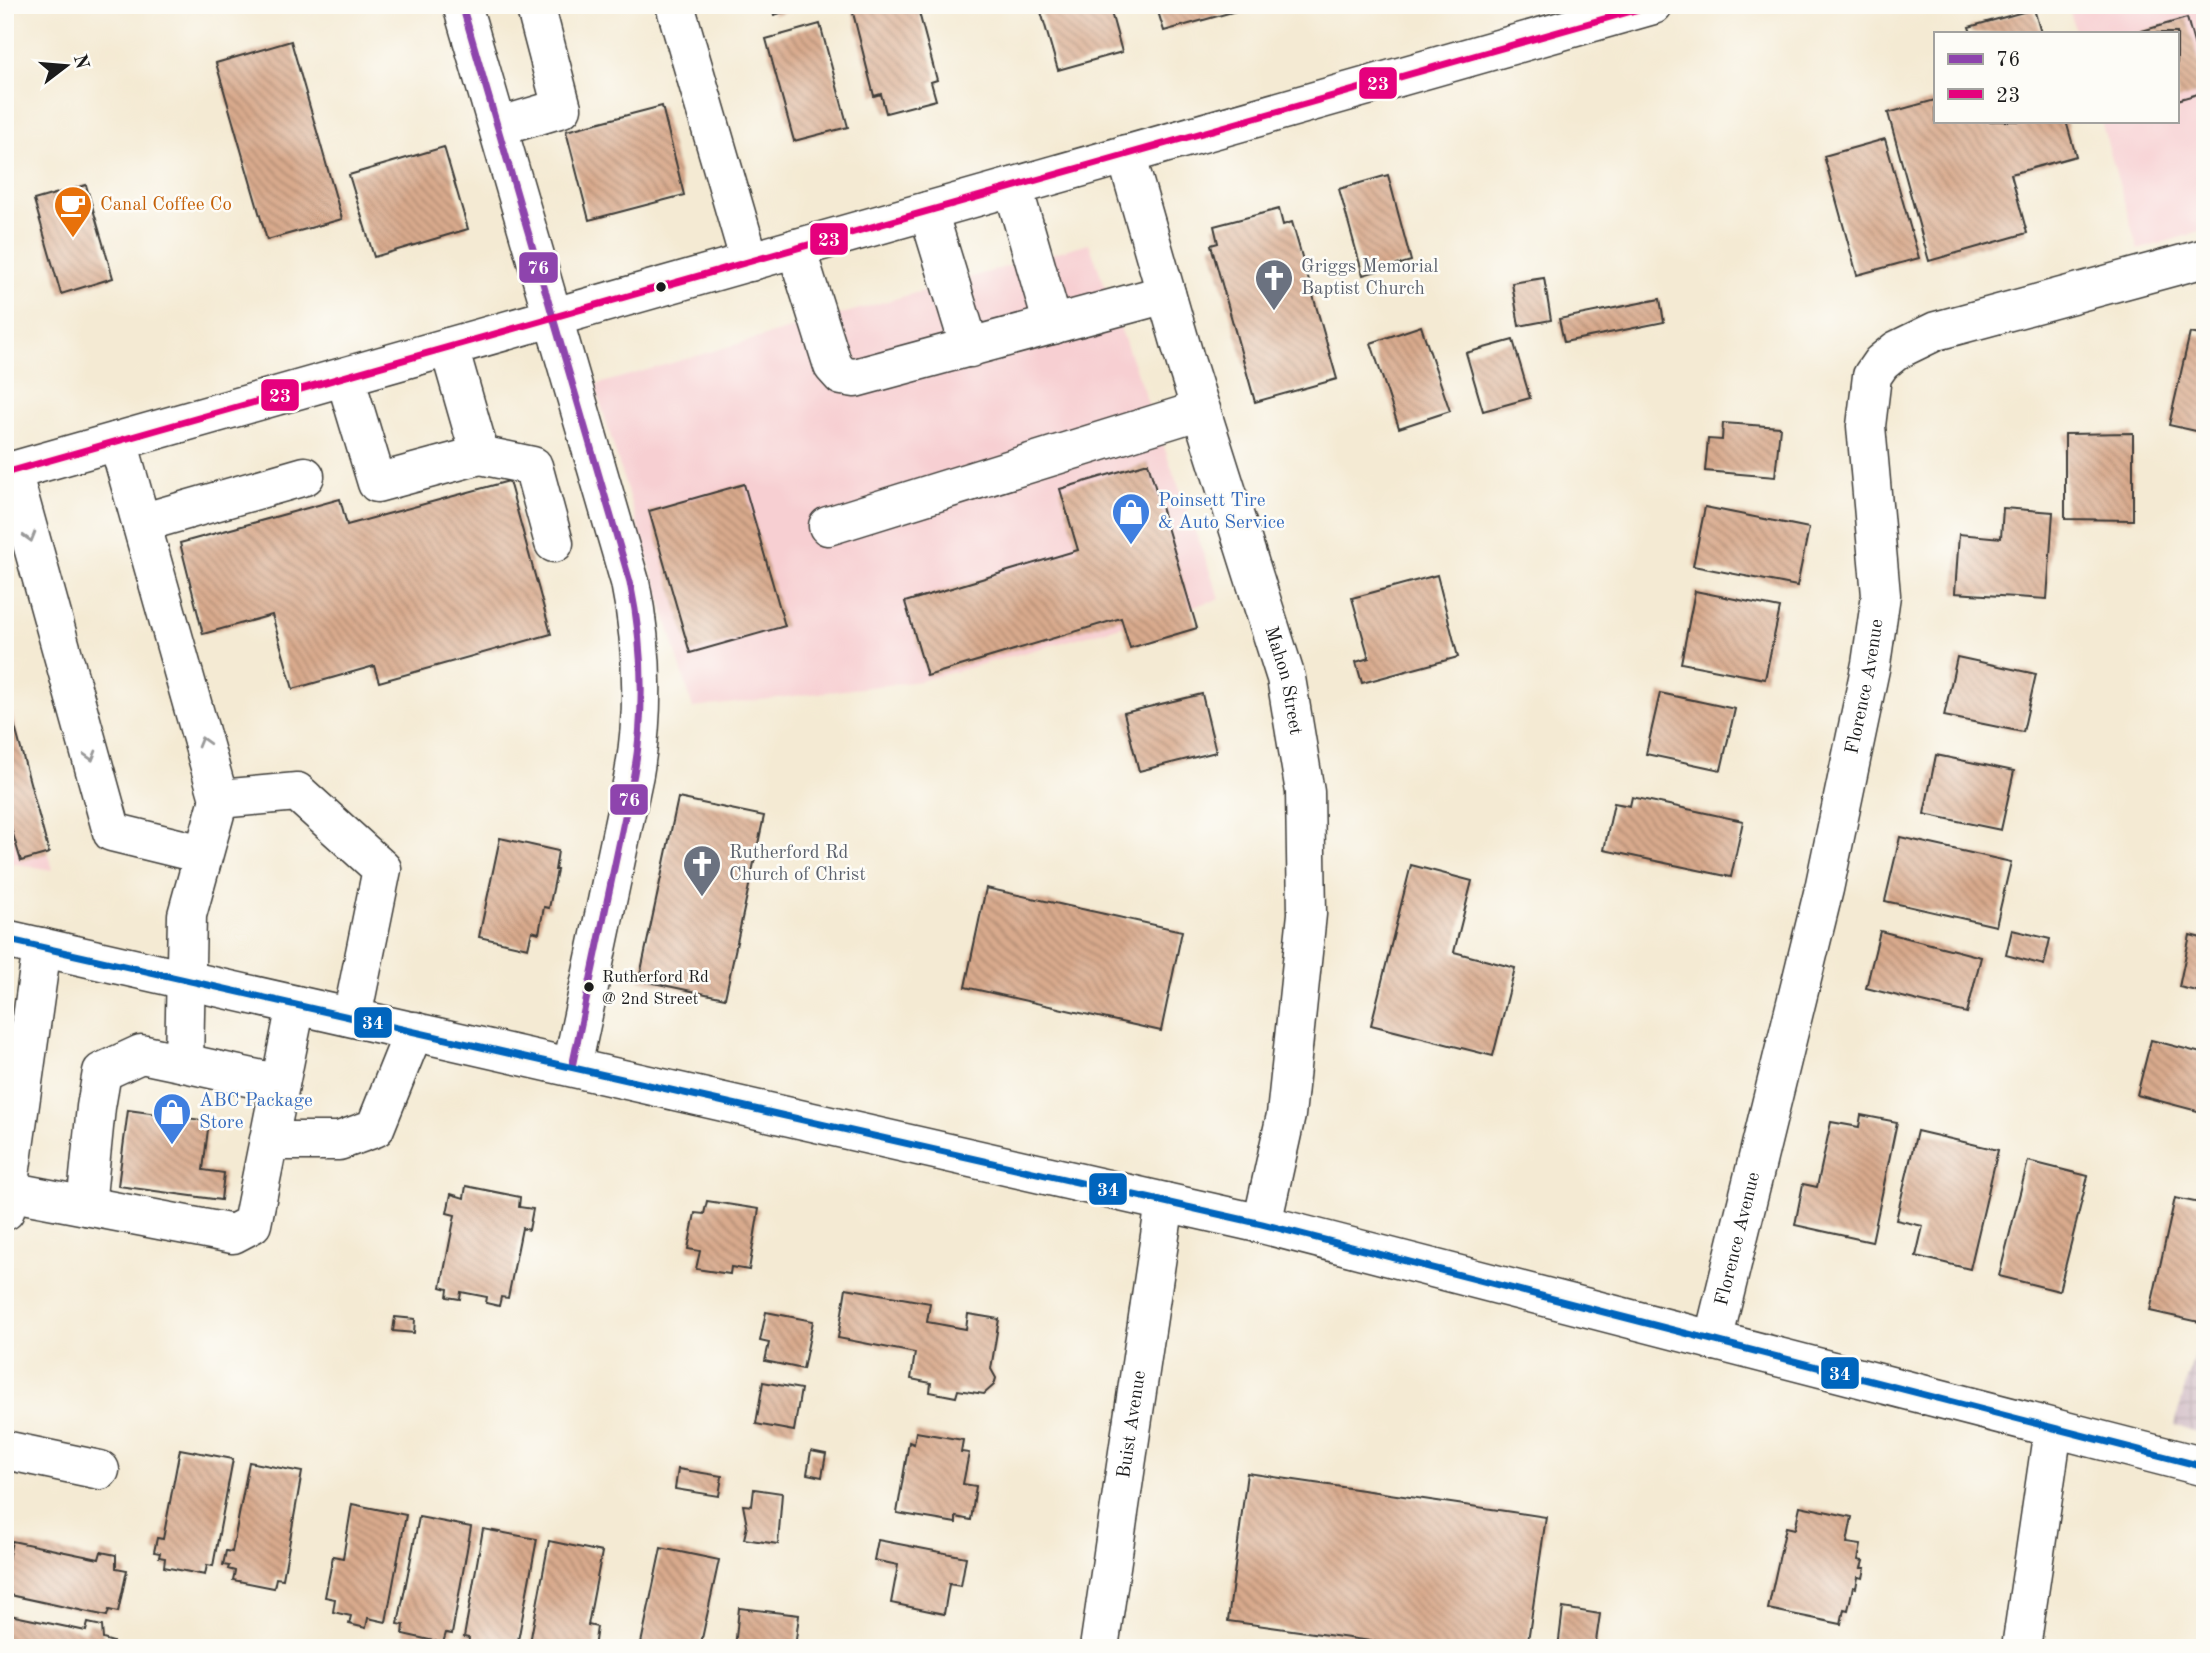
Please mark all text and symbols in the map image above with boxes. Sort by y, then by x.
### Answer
north arrow [32,32,102,102]
legend [1934,32,2178,122]
text: 76 [1996,50,2020,71]
text: N [69,52,91,72]
line badge: 23 [1358,66,1398,100]
text: 23 [1367,76,1389,95]
text: 23 [1996,86,2020,107]
cafe icon: Canal Coffee Co [52,184,94,239]
place label: Canal Coffee Co [100,196,232,215]
line badge: 23 [809,222,849,256]
text: 23 [818,232,840,251]
line badge: 76 [518,251,559,284]
church icon: Griggs Memorial Baptist Church [1253,257,1295,312]
place label: Griggs Memorial Baptist Church [1301,258,1438,299]
text: 76 [527,260,549,279]
unlabelled marker [654,280,668,294]
line badge: 23 [260,378,300,412]
text: 23 [269,388,291,407]
shop icon: Poinsett Tire & Auto Service [1110,491,1152,546]
place label: Poinsett Tire & Auto Service [1158,492,1285,533]
one-way arrow [21,531,36,543]
street label: Florence Avenue [1843,618,1887,756]
street label: Mahon Street [1261,624,1305,736]
one-way arrow [196,736,211,748]
one-way arrow [83,750,97,762]
line badge: 76 [609,783,649,816]
text: 76 [618,792,640,811]
church icon: Rutherford Rd Church of Christ [681,843,723,898]
place label: Rutherford Rd Church of Christ [729,844,866,885]
place label: Rutherford Rd @ 2nd Street [602,969,709,1008]
marker: Rutherford Rd @ 2nd Street [582,980,596,994]
line badge: 34 [353,1006,393,1039]
text: 34 [362,1015,384,1034]
shop icon: ABC Package Store [151,1091,193,1146]
place label: ABC Package Store [199,1092,313,1133]
street label: Florence Avenue [1712,1170,1764,1308]
line badge: 34 [1088,1172,1128,1206]
text: 34 [1097,1182,1119,1201]
line badge: 34 [1820,1356,1860,1390]
text: 34 [1829,1366,1851,1385]
street label: Buist Avenue [1115,1369,1149,1480]

